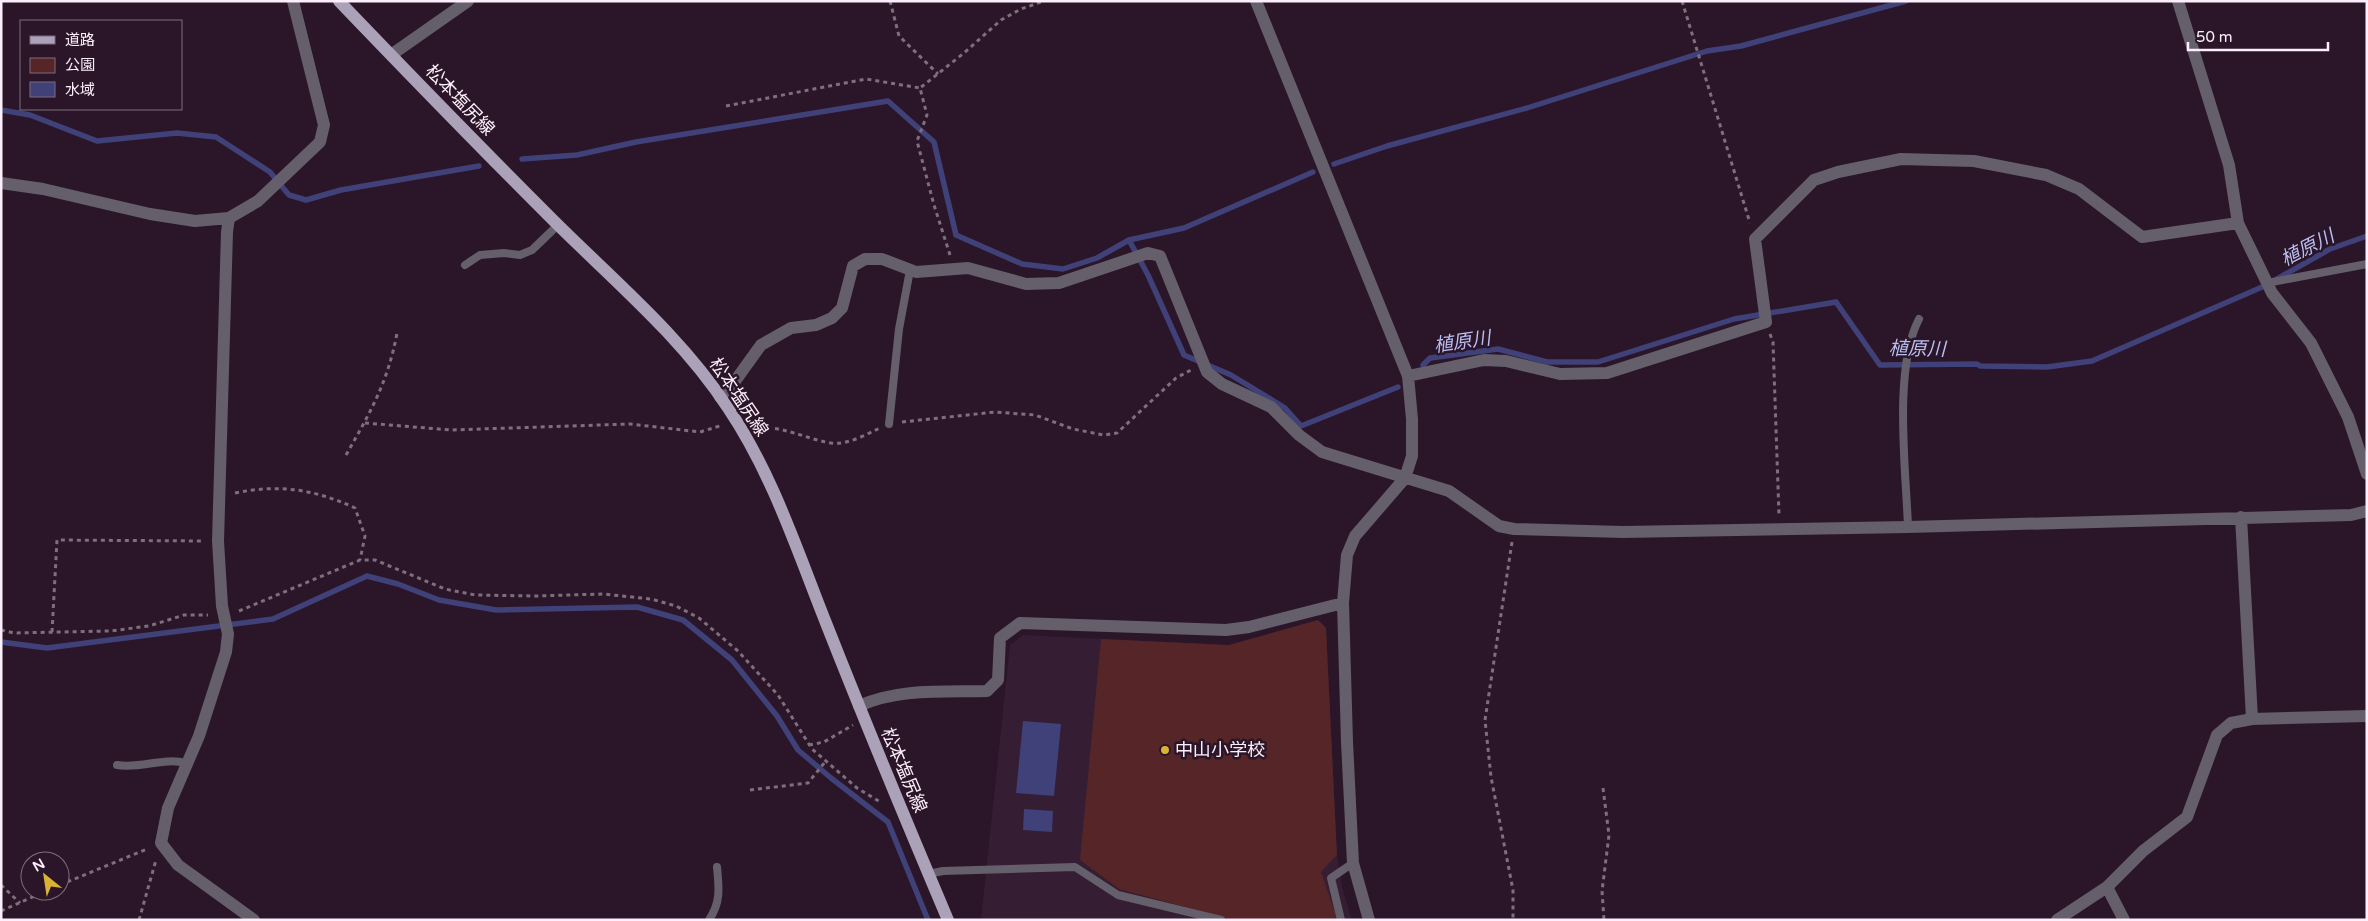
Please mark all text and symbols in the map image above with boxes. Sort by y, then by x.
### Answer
legend [20,20,182,110]
scale bar [2188,20,2328,52]
text: 50 m [2196,28,2233,46]
text: 道路 [65,31,95,49]
text: 公園 [65,56,95,74]
street label: 松本塩尻線 [421,60,499,140]
text: 水域 [65,81,95,99]
water label: 植原川 [2277,224,2340,271]
water label: 植原川 [1432,327,1494,357]
water label: 植原川 [1888,338,1948,361]
street label: 松本塩尻線 [705,354,773,440]
street label: 松本塩尻線 [876,724,932,816]
place label: 中山小学校 [1175,739,1265,761]
marker: 中山小学校 [1159,744,1171,756]
north arrow [20,851,70,901]
text: N [30,855,48,875]

